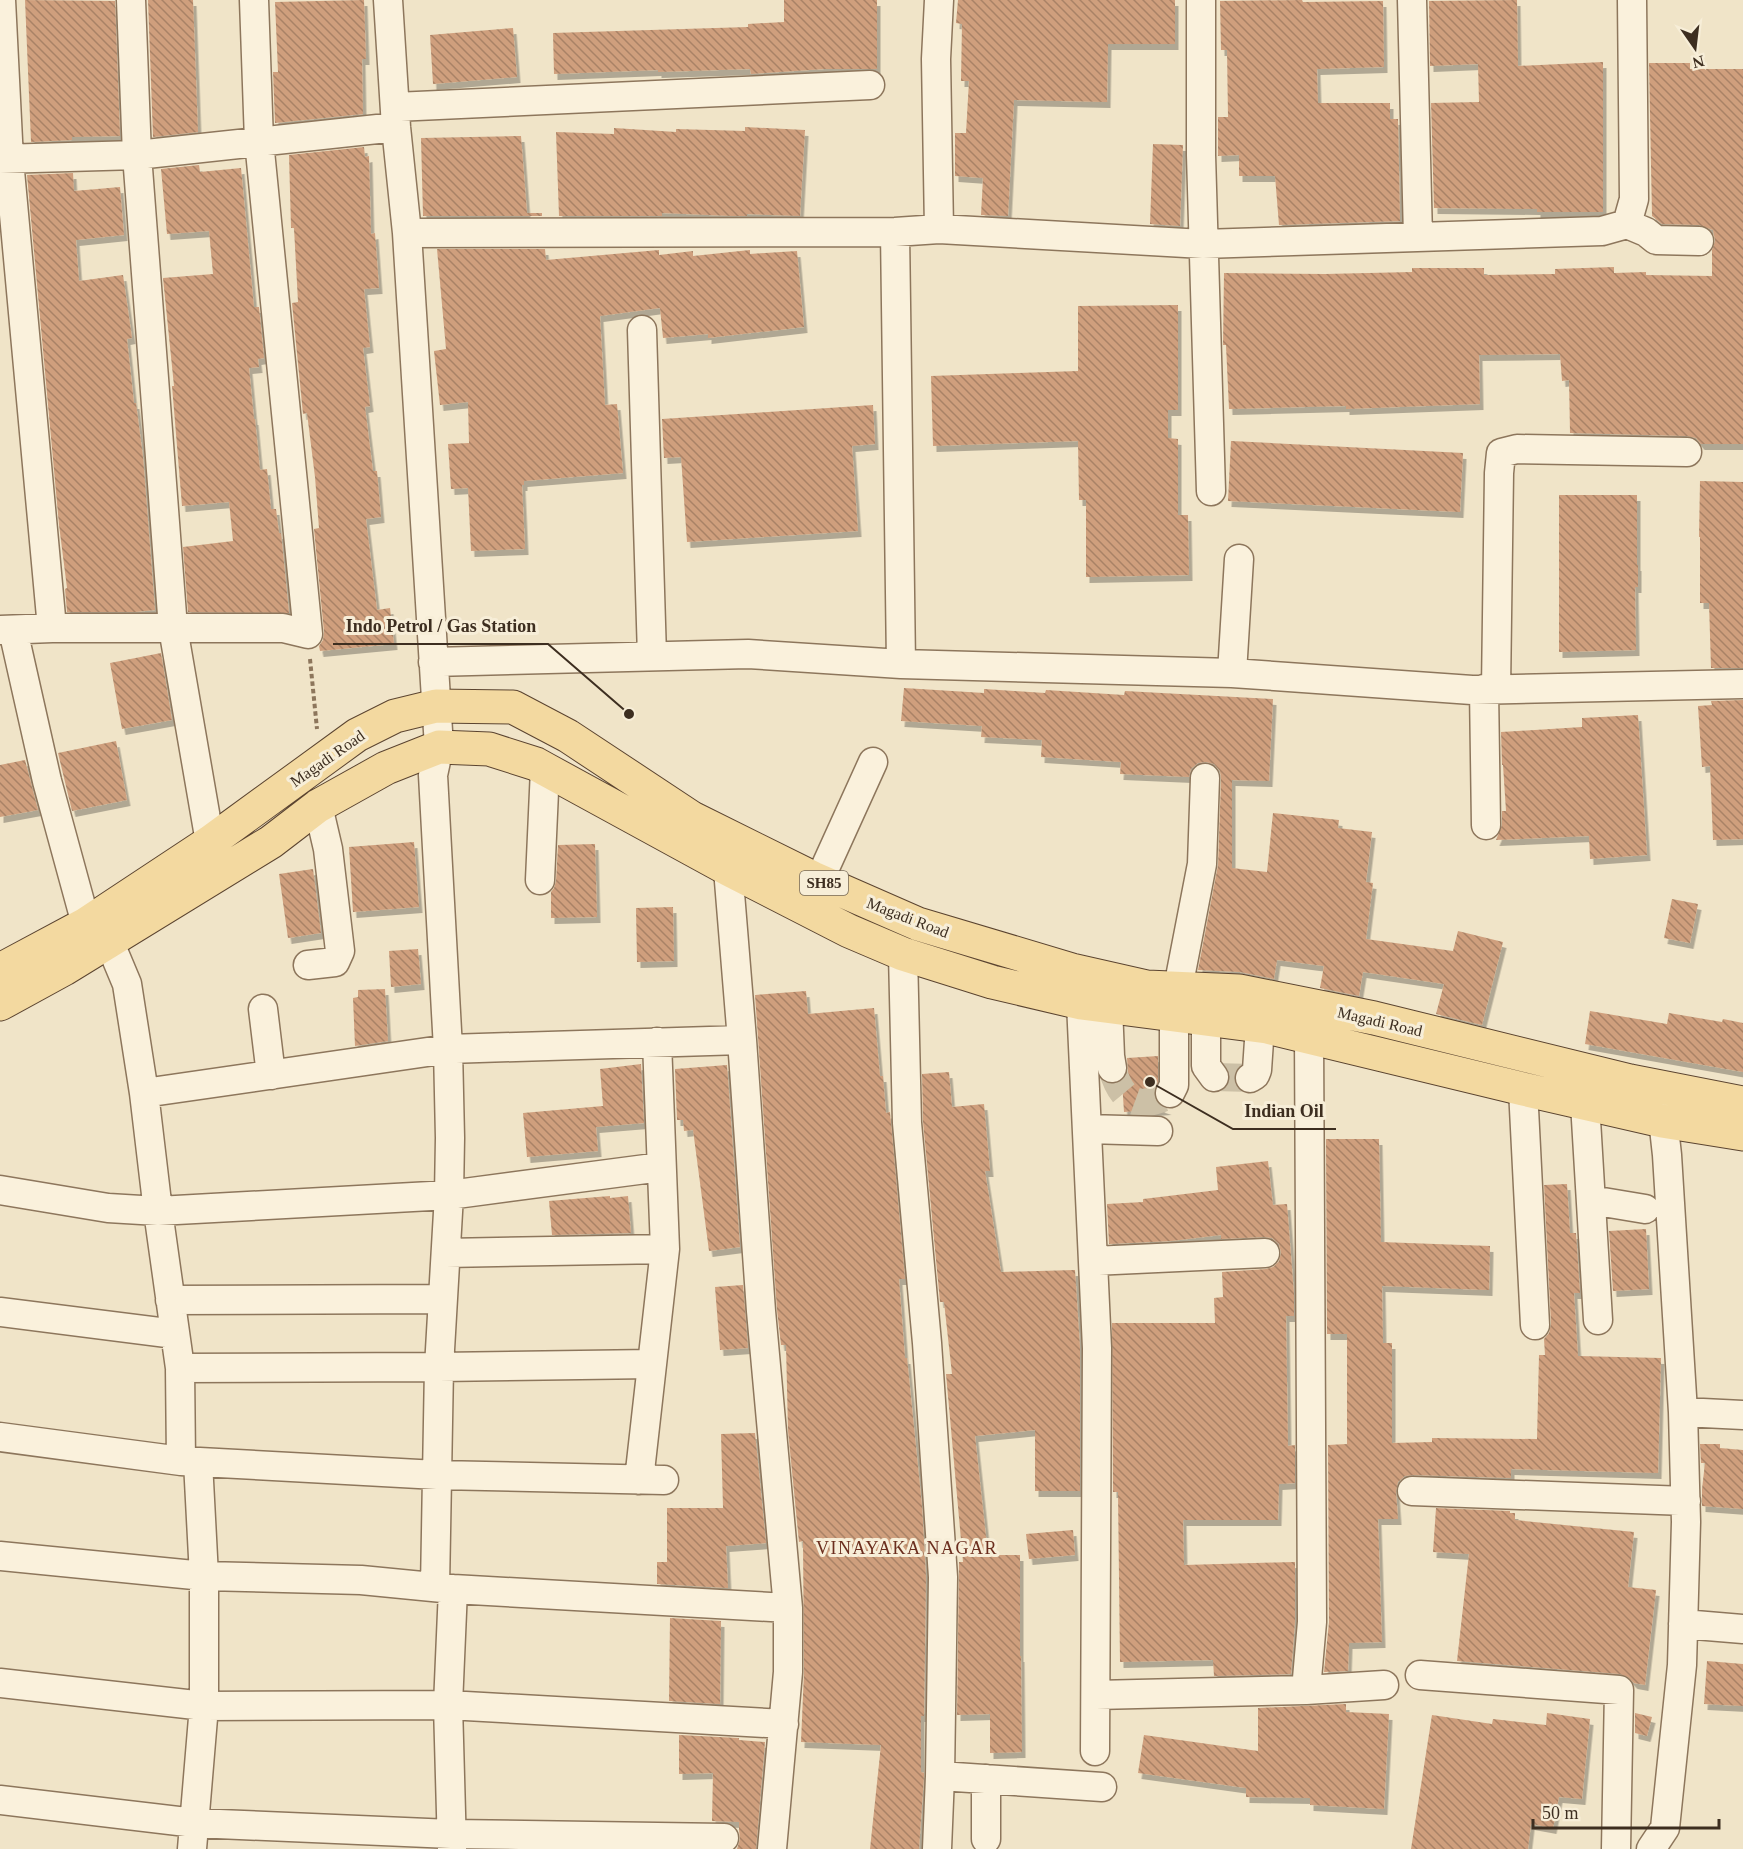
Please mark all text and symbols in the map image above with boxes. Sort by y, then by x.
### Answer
north arrow [1665,18,1725,78]
text: N [1690,52,1706,72]
callout: Indo Petrol / Gas Station [333,608,548,644]
text: Indo Petrol / Gas Station [346,616,536,636]
street label: Magadi Road [287,727,368,791]
road number: SH85 [800,871,848,895]
street label: Magadi Road [864,894,951,942]
street label: Magadi Road [1336,1003,1424,1040]
callout: Indian Oil [1233,1093,1336,1129]
text: Indian Oil [1244,1101,1324,1121]
district label: VINAYAKA NAGAR [816,1538,998,1558]
scale bar [1533,1792,1719,1830]
text: 50 m [1542,1803,1579,1823]

